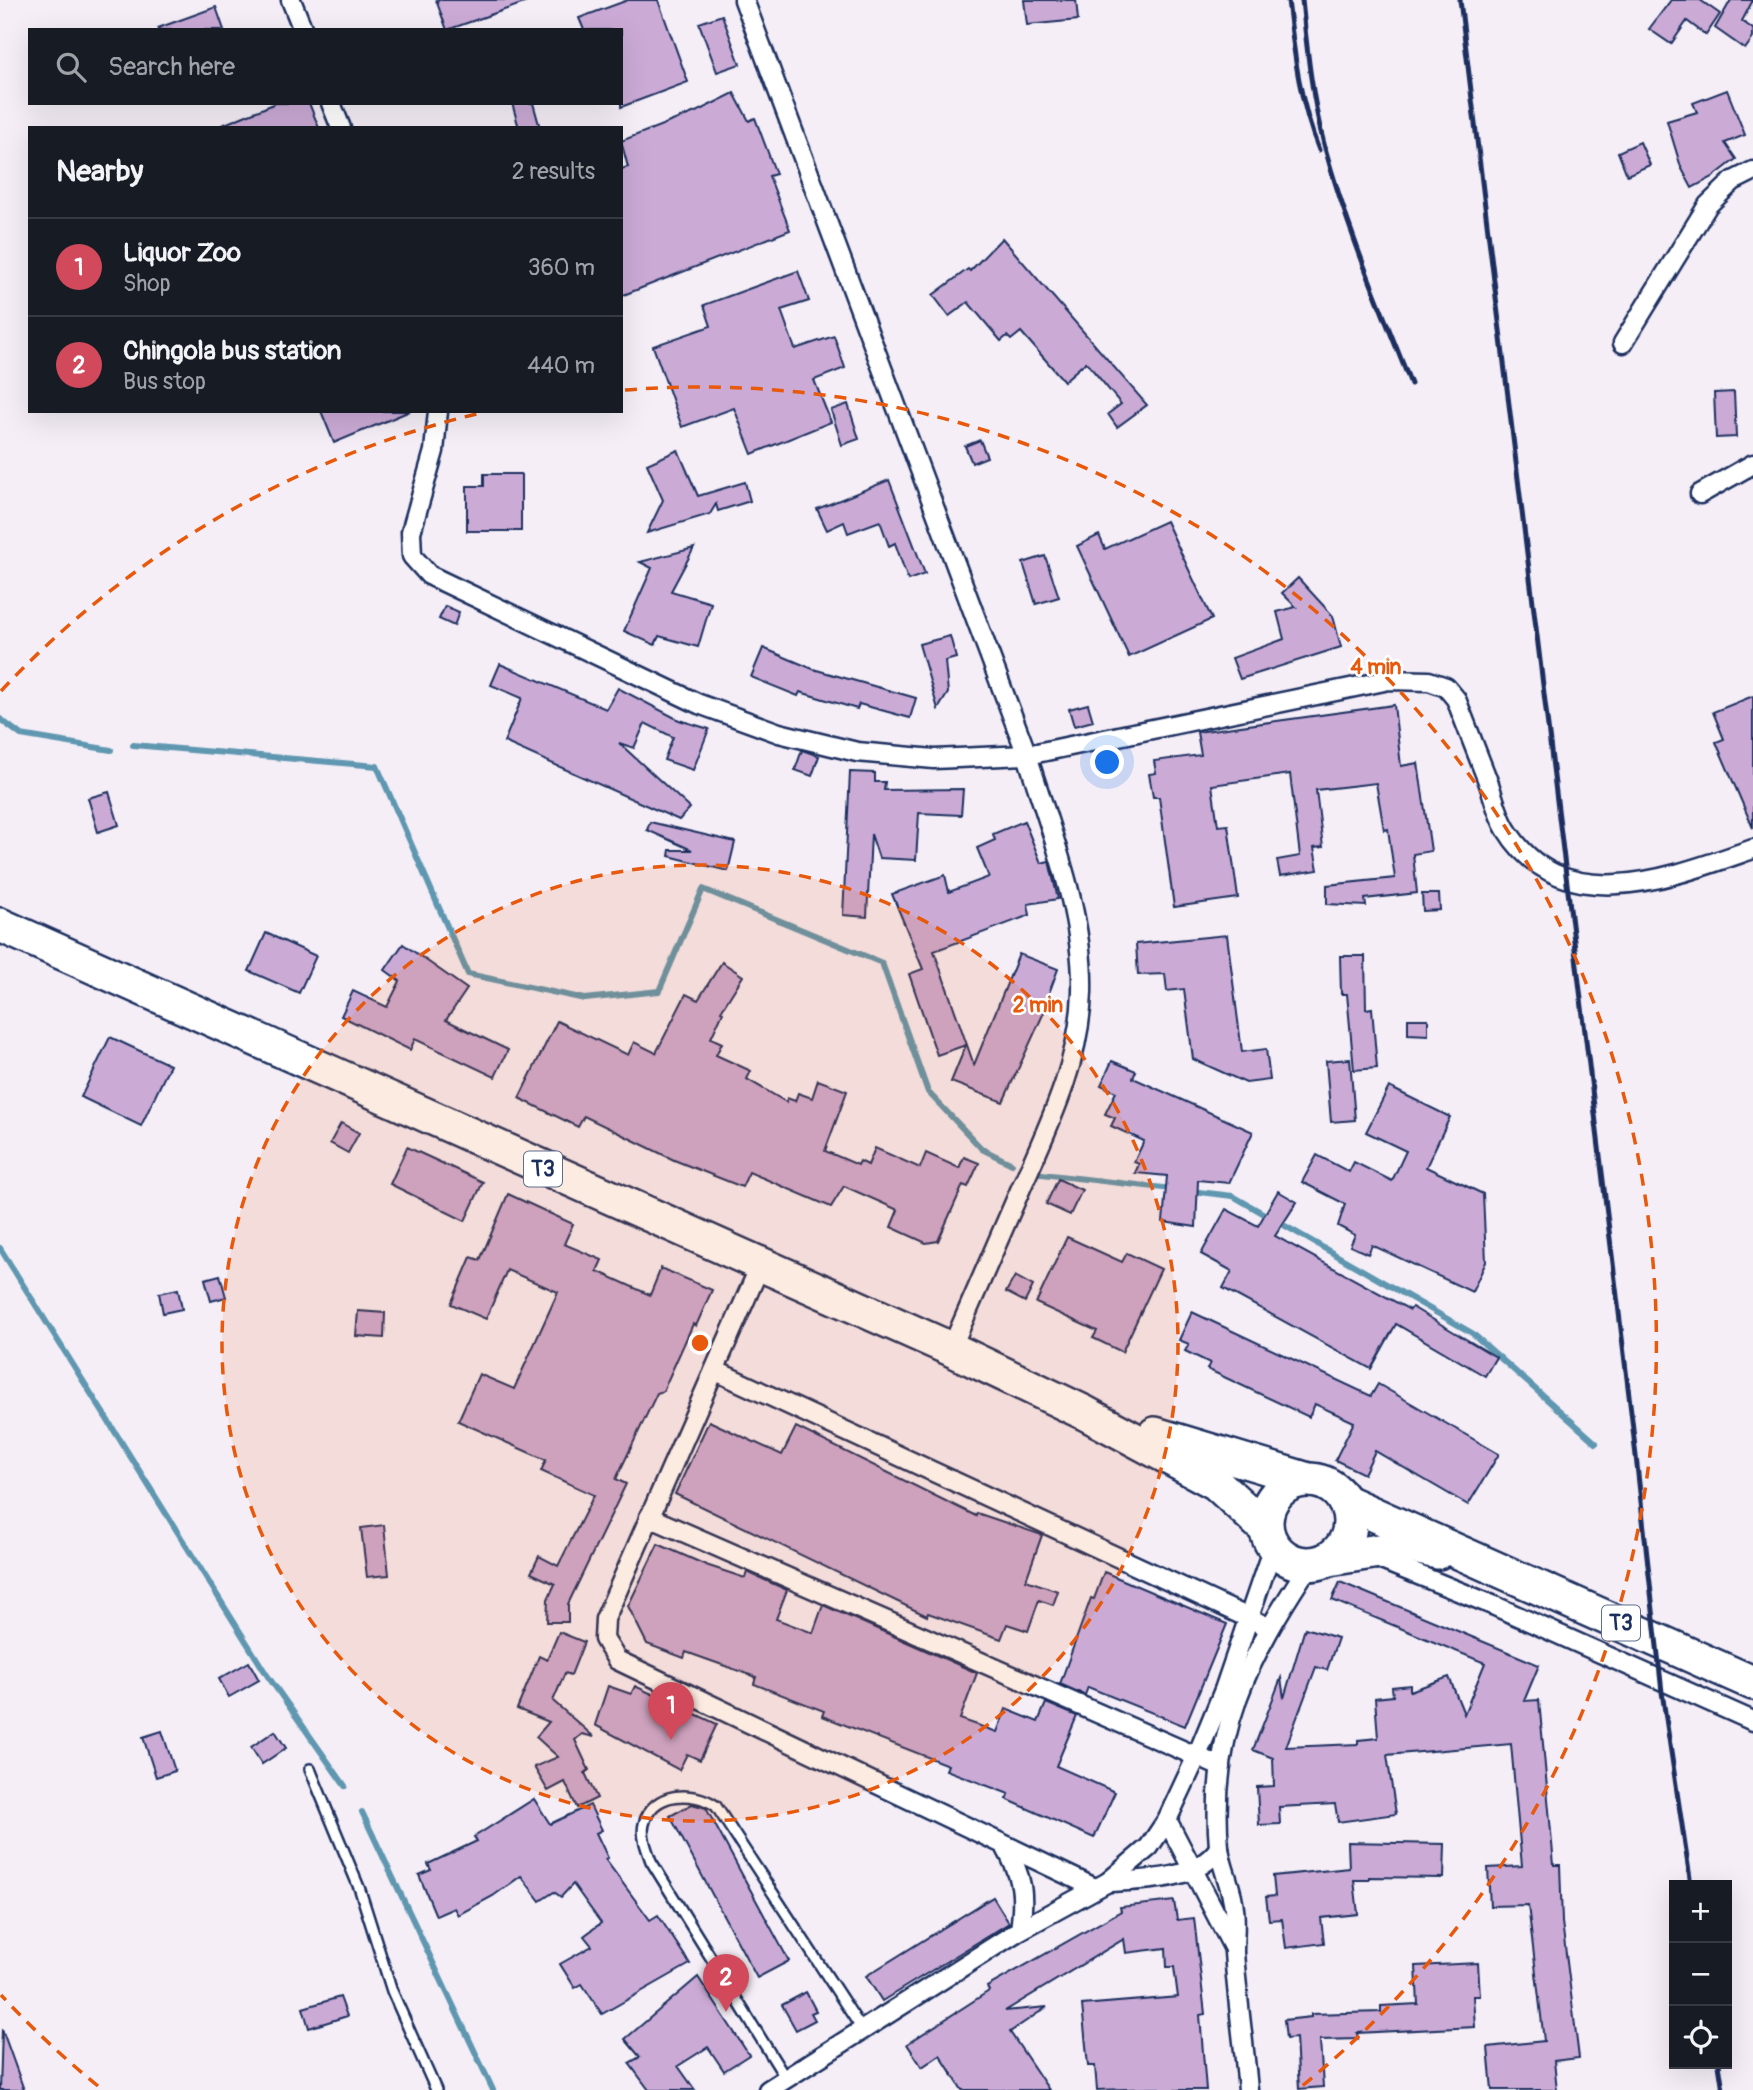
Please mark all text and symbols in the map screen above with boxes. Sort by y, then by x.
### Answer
search box [28,28,623,105]
icon: search [52,48,90,86]
text: Search here [108,51,235,83]
text: Nearby [56,153,143,190]
text: 2 results [512,157,595,186]
text: Liquor Zoo [123,237,241,269]
text: 1 [75,253,84,282]
text: 360 m [528,253,595,282]
text: Shop [123,269,171,298]
text: Chingola bus station [123,335,342,367]
text: 2 [73,351,85,380]
text: 440 m [527,351,595,380]
text: Bus stop [123,367,206,396]
text: 4 min [1351,654,1402,681]
your location [1090,745,1124,779]
text: 2 min [1013,992,1063,1019]
road number: T3 [524,1152,562,1186]
centre of rings [688,1331,712,1355]
road number: T3 [1602,1606,1640,1640]
pin: 1 [648,1682,694,1740]
map controls [1669,1880,1732,2069]
button: + [1669,1880,1732,1943]
button: − [1669,1943,1732,2006]
pin: 2 [703,1954,749,2012]
button: locate [1669,2006,1732,2069]

